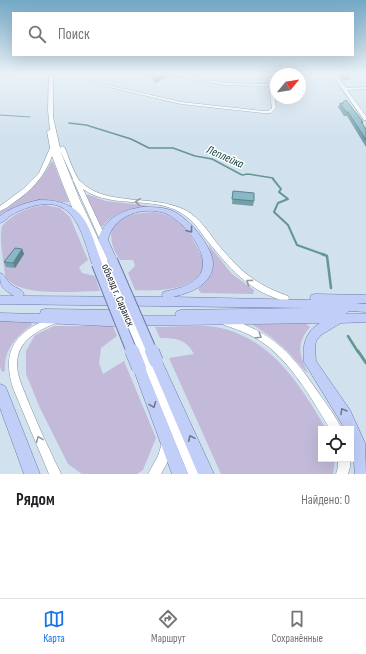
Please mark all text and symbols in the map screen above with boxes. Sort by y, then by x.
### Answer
search box [12,12,354,56]
icon: search [26,23,48,45]
text: Поиск [58,25,90,44]
north arrow [270,68,306,104]
water label: Леплейка [203,142,246,172]
one-way arrow [135,198,141,207]
one-way arrow [185,225,192,232]
street label: объезд г. Саранск [99,262,137,329]
one-way arrow [247,280,254,287]
one-way arrow [255,331,262,338]
one-way arrow [148,401,156,408]
one-way arrow [340,408,347,415]
map controls [318,426,354,462]
button: locate [318,426,354,462]
one-way arrow [35,435,43,442]
one-way arrow [187,435,195,442]
text: Рядом [16,490,55,510]
text: Найдено: 0 [301,492,350,508]
tab: Карта [43,608,65,645]
tab: Маршрут [151,608,186,645]
tab: Сохранённые [272,608,323,645]

